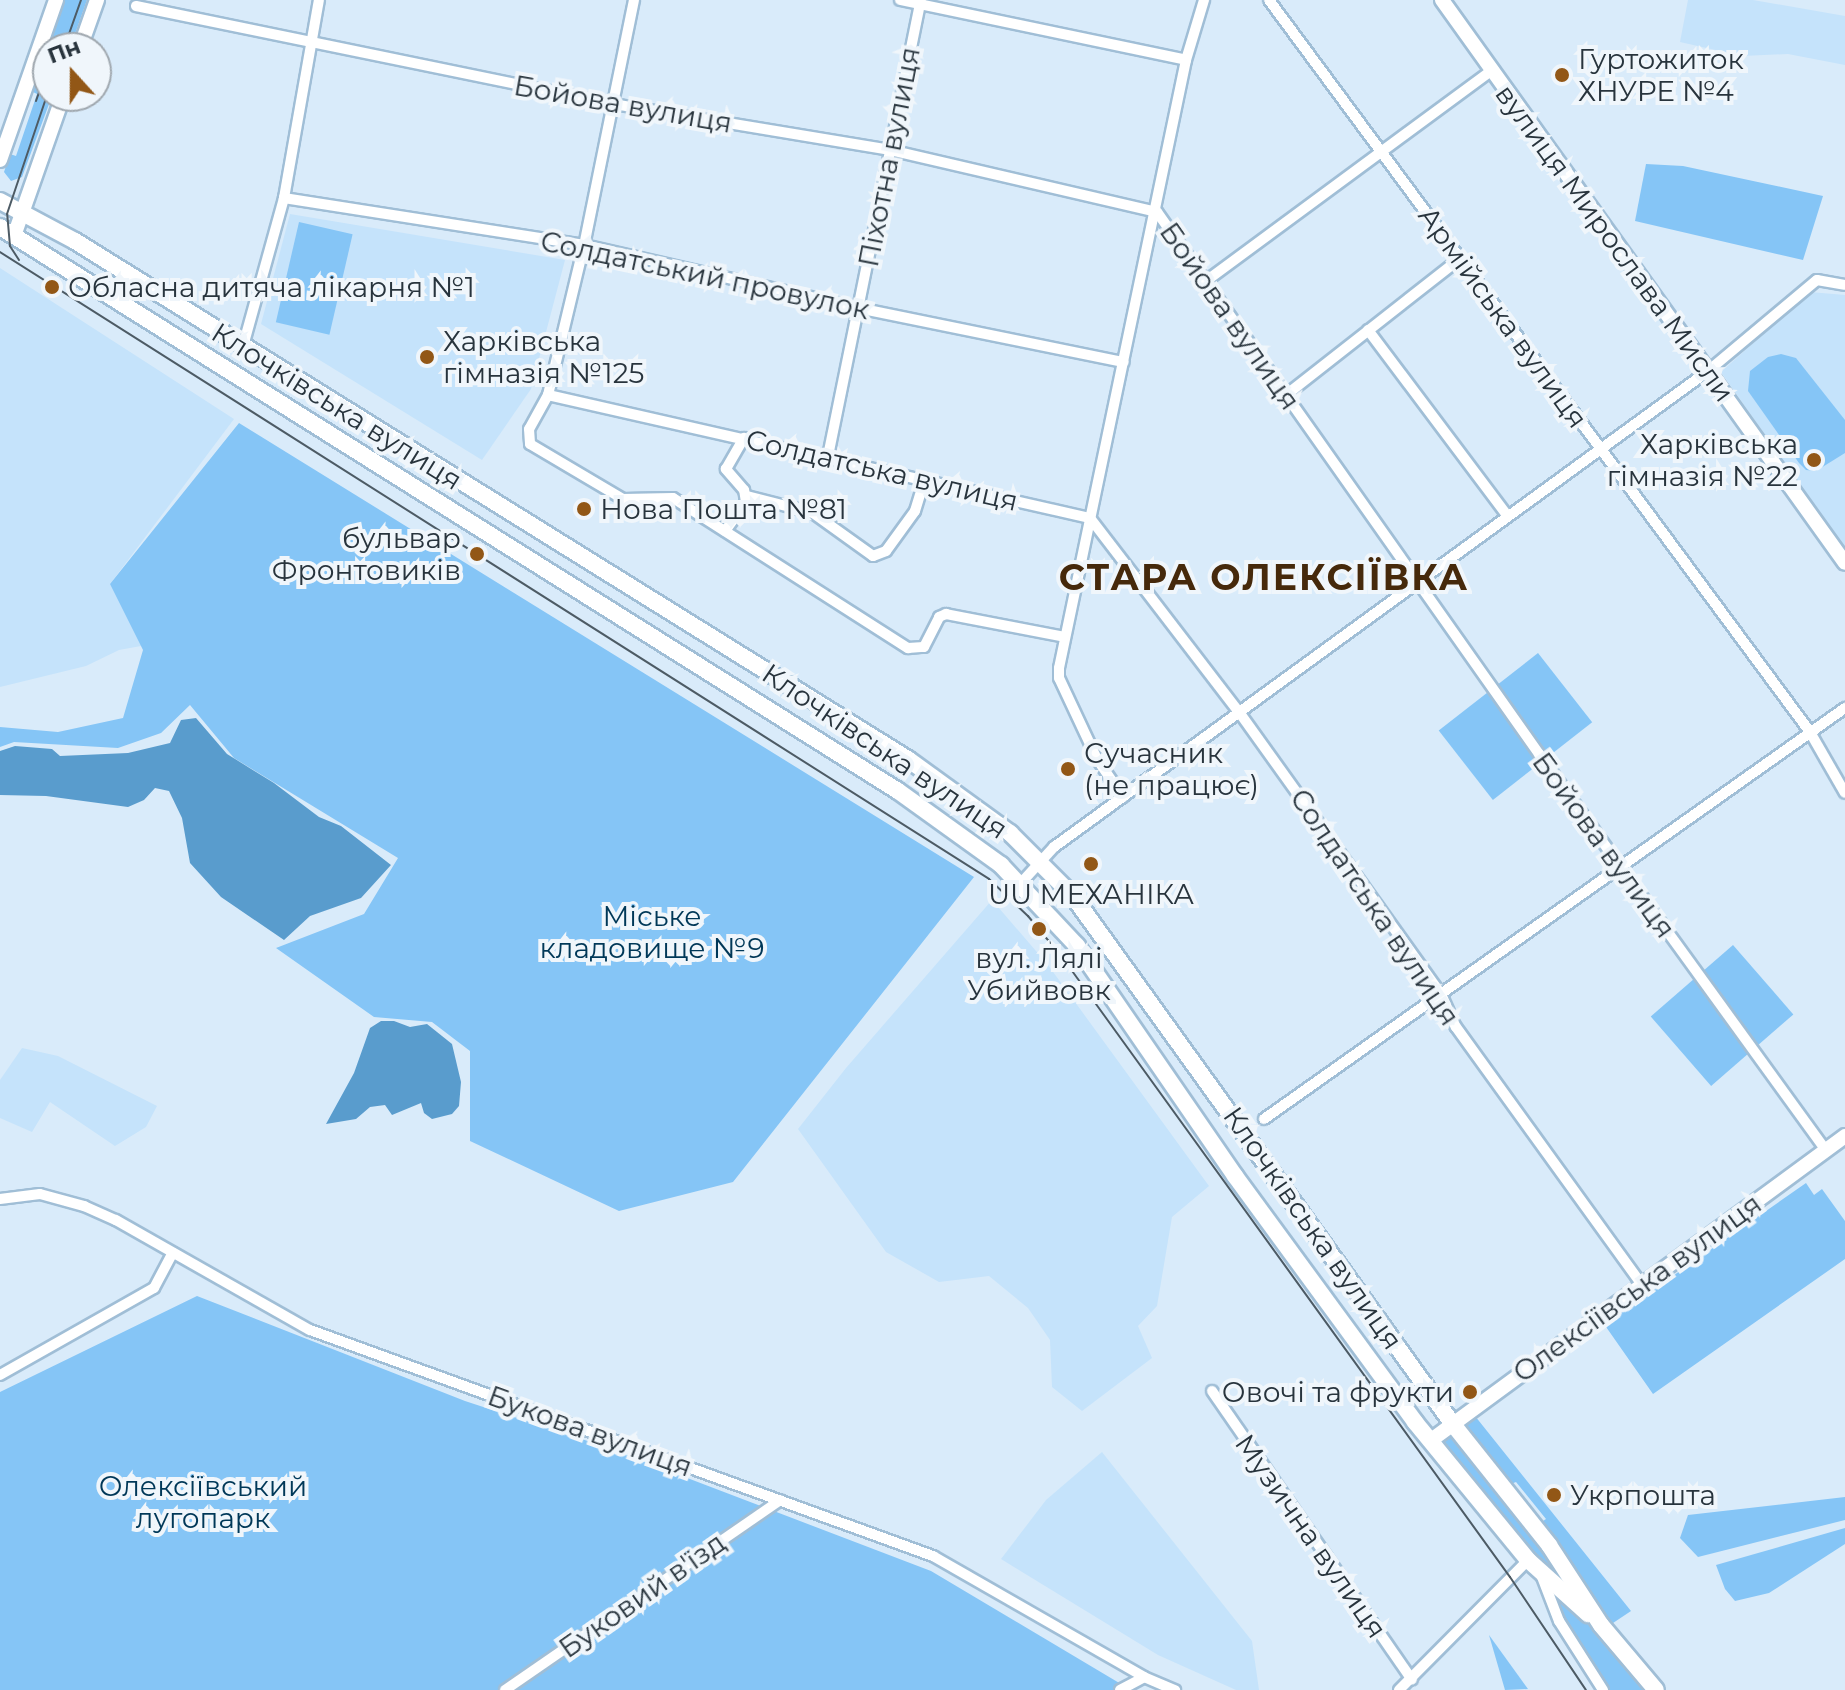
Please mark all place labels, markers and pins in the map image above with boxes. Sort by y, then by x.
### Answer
place label: Гуртожиток ХНУРЕ №4 [1578,42,1744,108]
marker: Гуртожиток ХНУРЕ №4 [1553,66,1571,84]
place label: Обласна дитяча лікарня №1 [68,270,475,304]
marker: Обласна дитяча лікарня №1 [43,278,61,296]
place label: Харківська гімназія №125 [443,324,644,390]
marker: Харківська гімназія №125 [418,348,436,366]
place label: Харківська гімназія №22 [1607,427,1798,493]
marker: Харківська гімназія №22 [1805,451,1823,469]
place label: Нова Пошта №81 [600,492,847,526]
marker: Нова Пошта №81 [575,500,593,518]
place label: бульвар Фронтовиків [272,521,461,587]
marker: бульвар Фронтовиків [468,545,486,563]
place label: Сучасник (не працює) [1084,736,1259,802]
marker: Сучасник (не працює) [1059,760,1077,778]
marker: UU МЕХАНІКА [1082,855,1100,873]
place label: UU МЕХАНІКА [988,877,1194,911]
marker: вул. Лялі Убийвовк [1030,920,1048,938]
place label: вул. Лялі Убийвовк [967,941,1111,1007]
place label: Овочі та фрукти [1222,1375,1454,1409]
marker: Овочі та фрукти [1461,1383,1479,1401]
place label: Укрпошта [1570,1478,1716,1512]
marker: Укрпошта [1545,1486,1563,1504]

